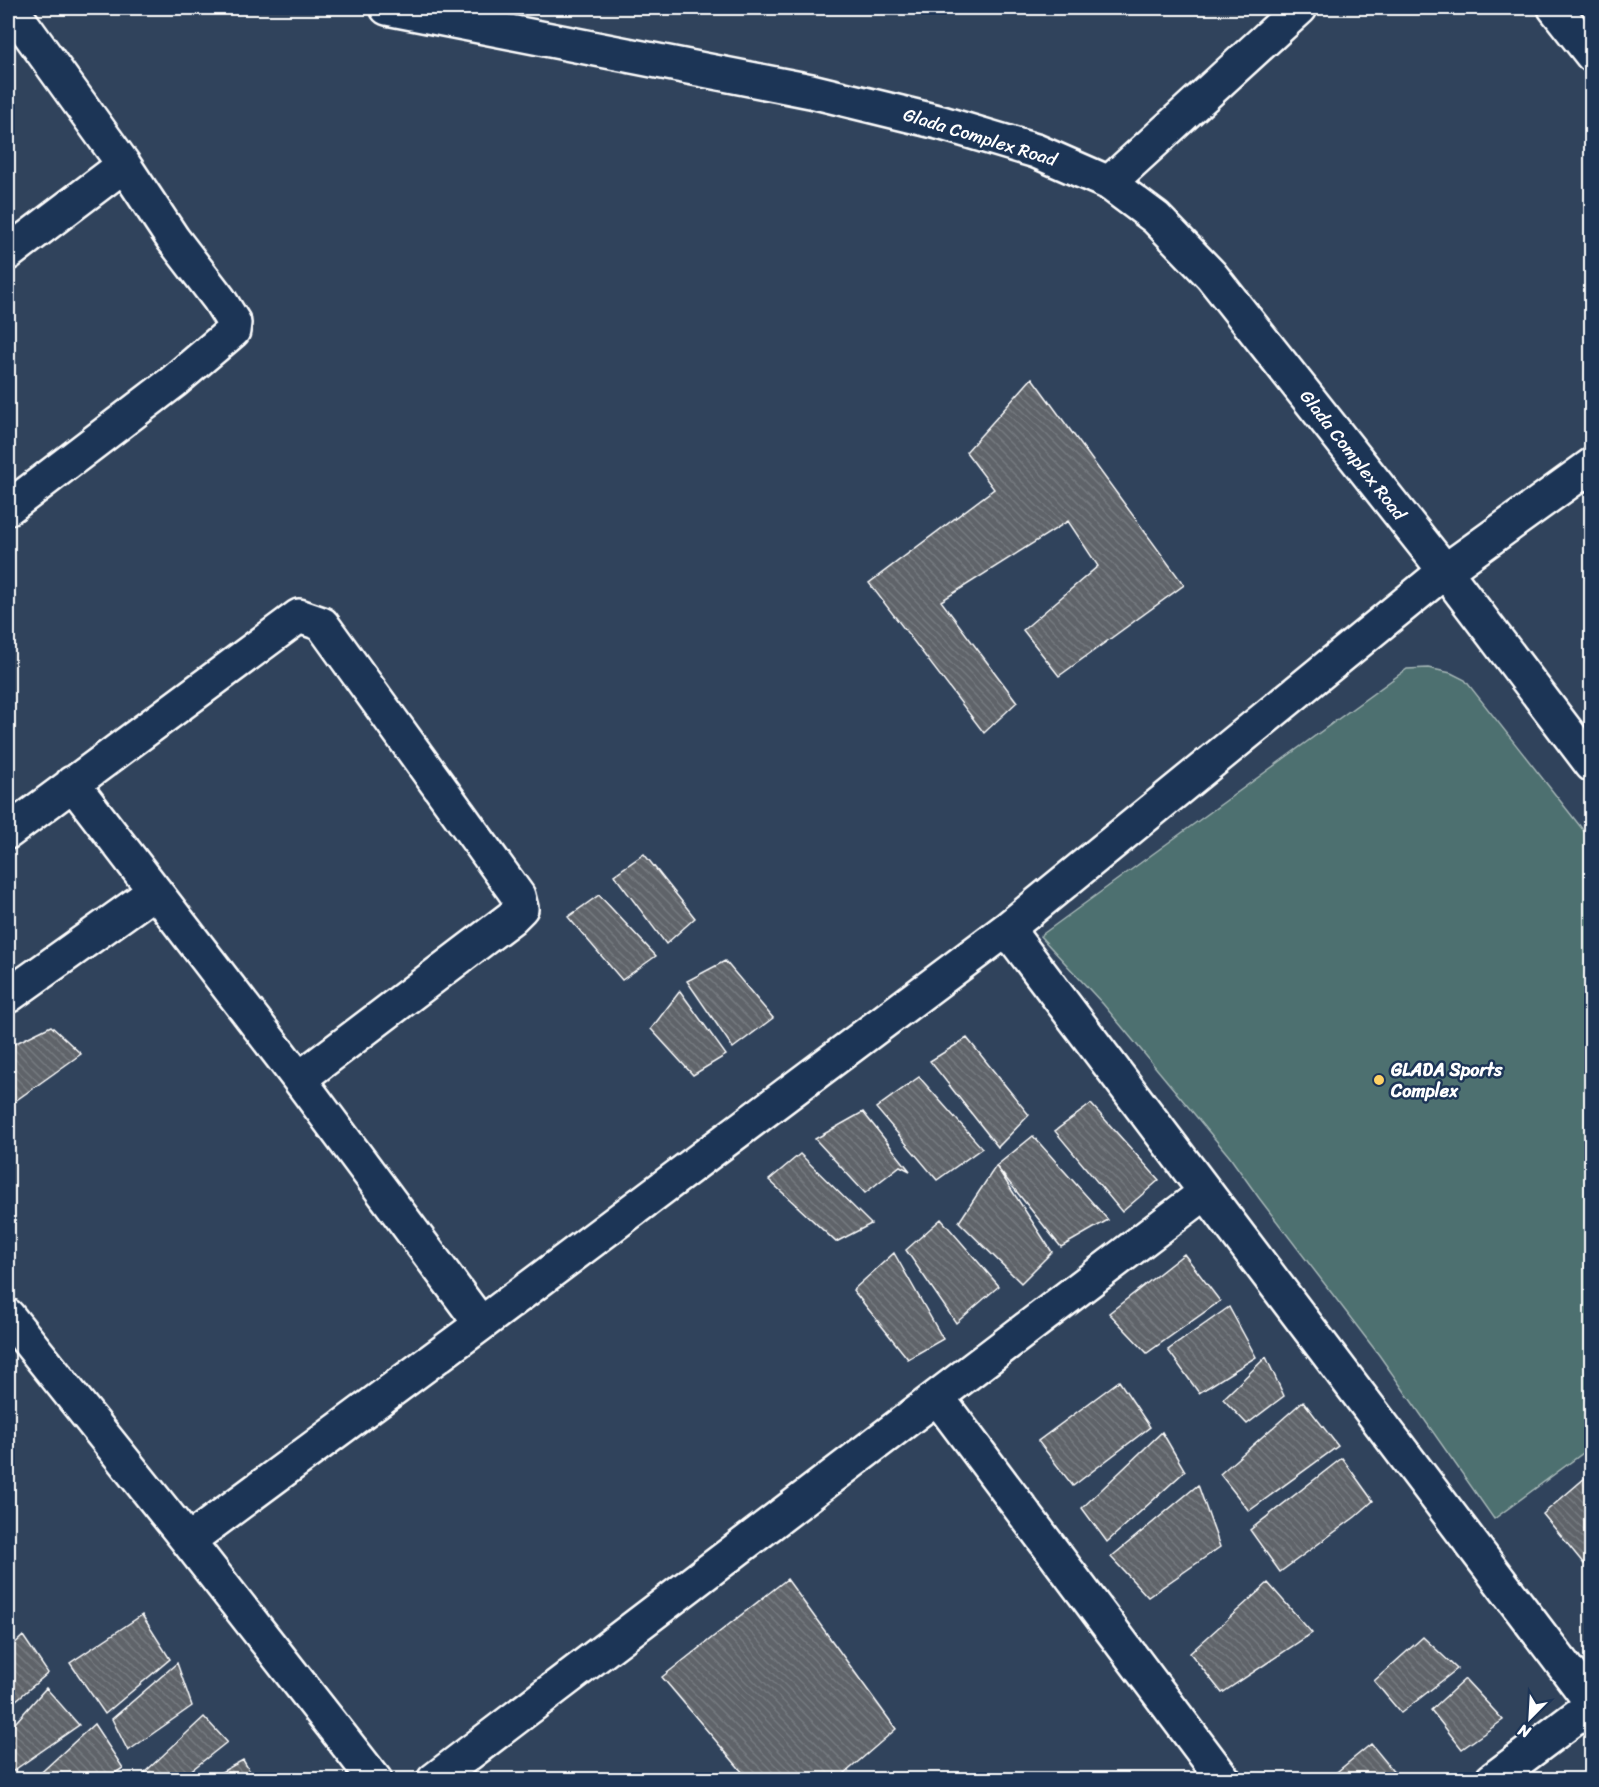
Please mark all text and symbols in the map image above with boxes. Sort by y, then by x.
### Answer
street label: Glada Complex Road [899,98,1062,176]
street label: Glada Complex Road [1291,383,1415,529]
place label: GLADA Sports Complex [1390,1054,1503,1107]
marker: GLADA Sports Complex [1372,1073,1386,1087]
north arrow [1500,1688,1560,1748]
text: N [1512,1715,1536,1747]

